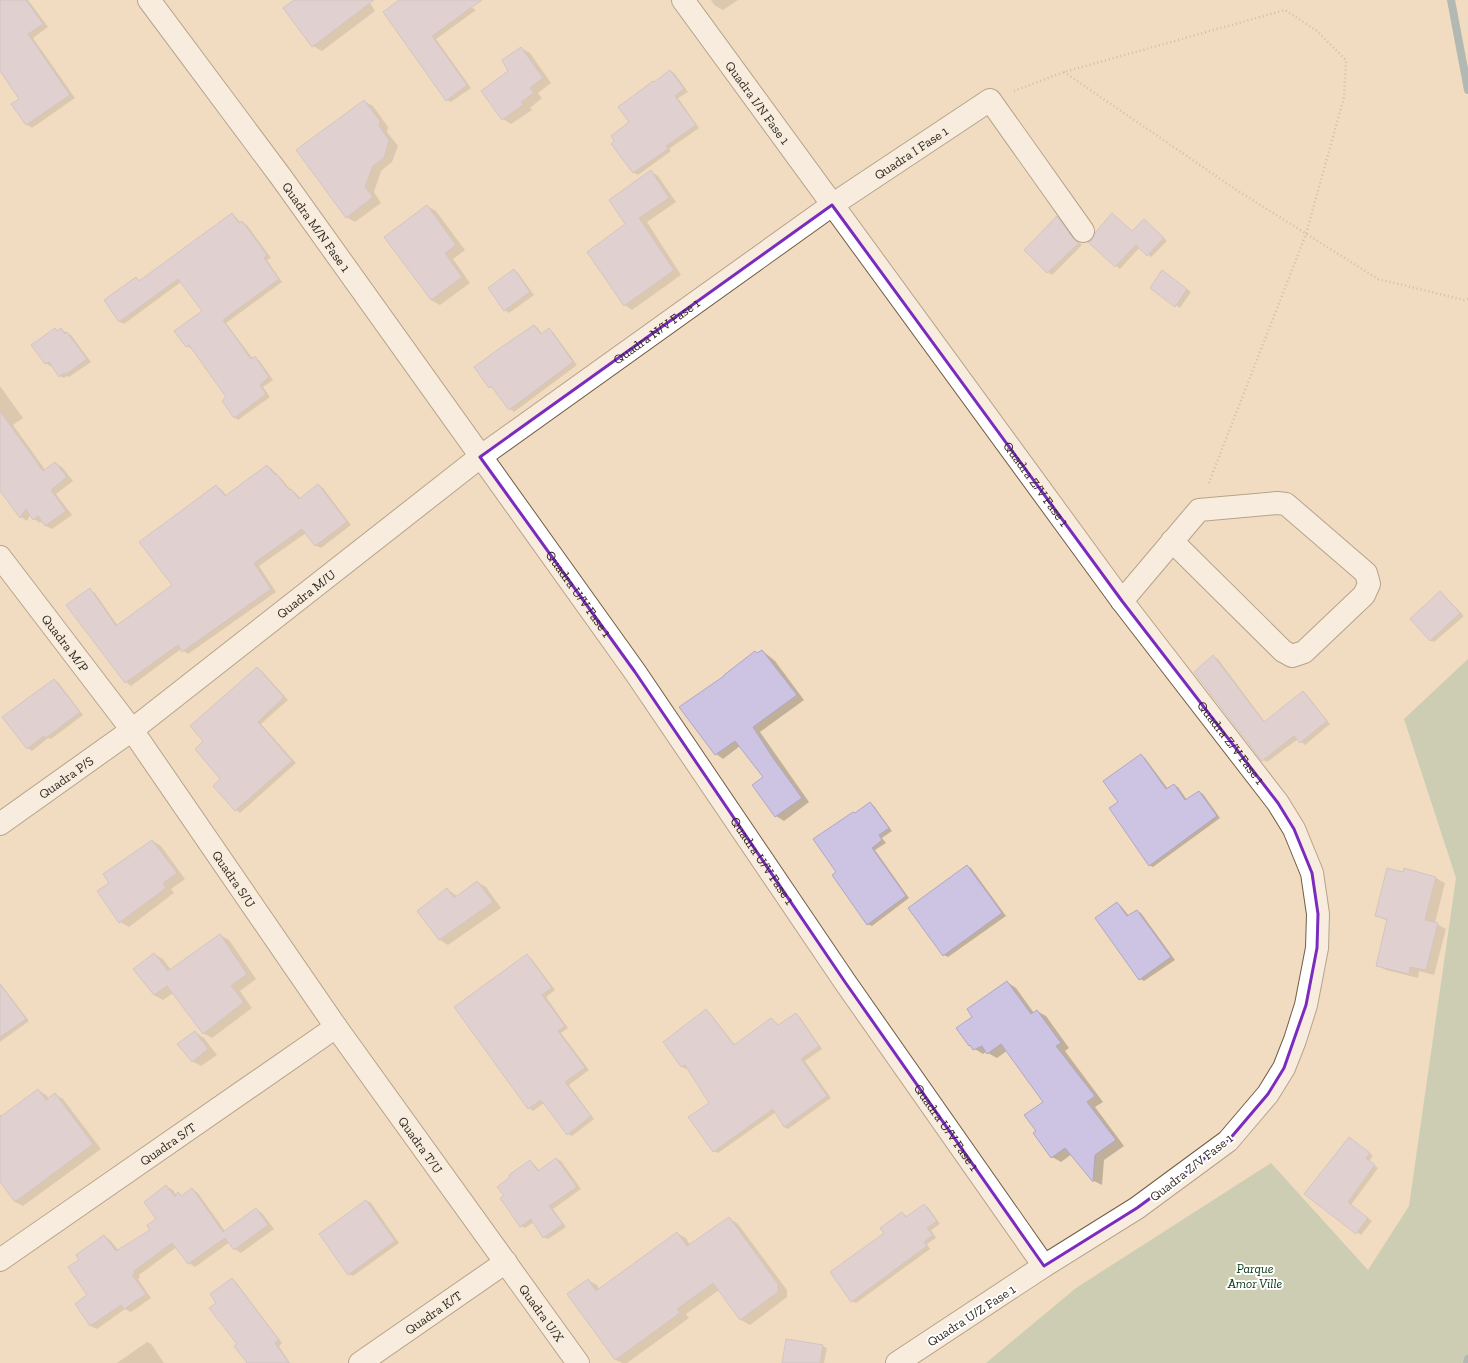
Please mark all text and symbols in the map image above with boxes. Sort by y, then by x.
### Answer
street label: Quadra I/N Fase 1 [722,58,793,147]
street label: Quadra I Fase 1 [872,123,951,183]
street label: Quadra M/N Fase 1 [279,179,353,275]
street label: Quadra N/V Fase 1 [610,295,703,367]
street label: Quadra Z/V Fase 1 [1000,439,1072,529]
street label: Quadra U/V Fase 1 [543,548,614,640]
street label: Quadra M/U [274,566,338,622]
street label: Quadra M/P [38,611,92,675]
street label: Quadra Z/V Fase 1 [1194,698,1268,787]
street label: Quadra P/S [36,753,96,802]
street label: Quadra U/V Fase 1 [727,814,797,907]
street label: Quadra S/U [209,848,259,910]
street label: Quadra U/V Fase 1 [911,1081,982,1174]
street label: Quadra T/U [395,1114,446,1176]
street label: Quadra S/T [137,1120,199,1169]
street label: Quadra Z/V Fase 1 [1147,1130,1236,1204]
park label: Parque Amor Ville [1227,1261,1283,1291]
street label: Quadra U/Z Fase 1 [924,1281,1018,1349]
street label: Quadra U/X [516,1282,567,1345]
street label: Quadra K/T [402,1288,465,1338]

